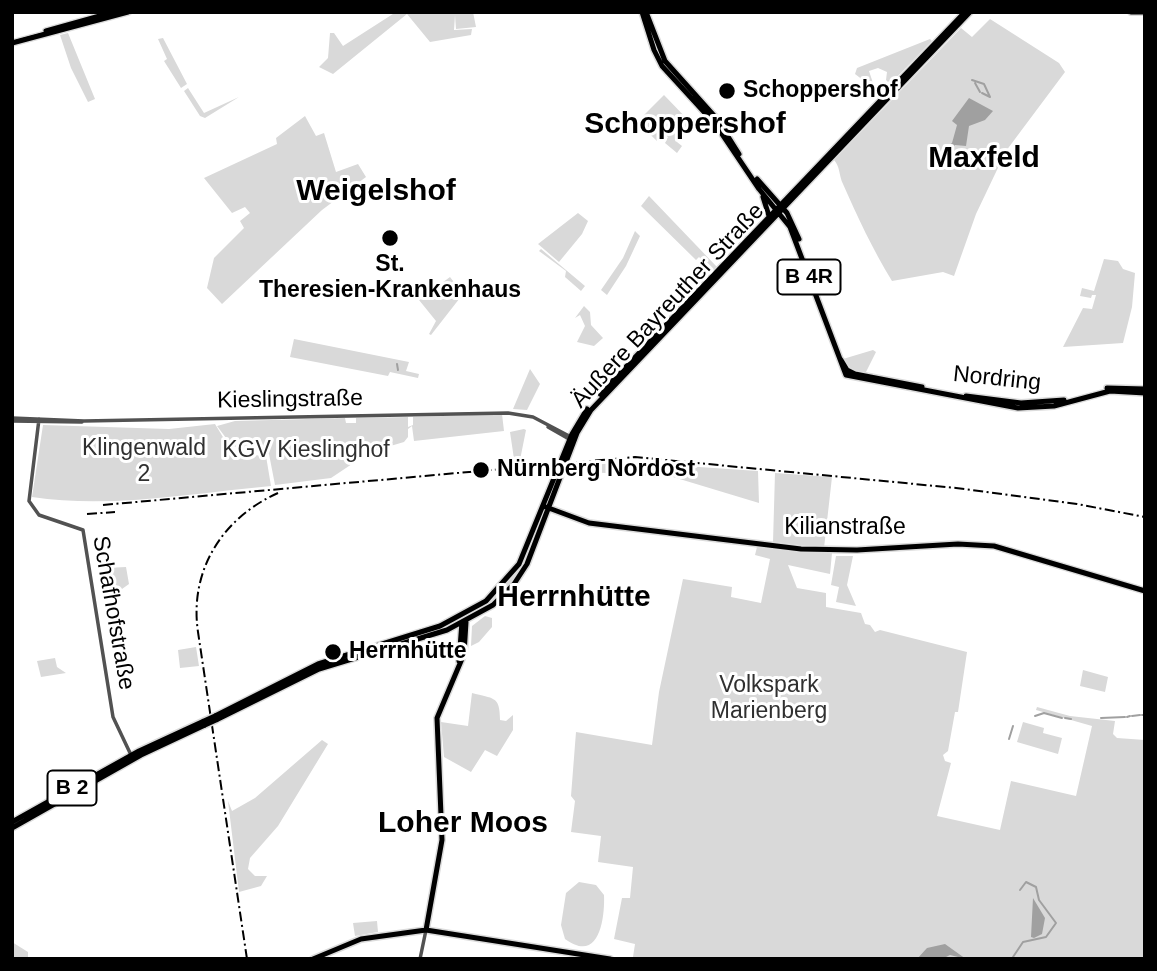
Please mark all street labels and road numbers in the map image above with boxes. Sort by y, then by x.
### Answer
street label: Äußere Bayreuther Straße [566,198,770,414]
road number: B 4R [778,260,840,294]
street label: Nordring [952,361,1042,397]
street label: Kieslingstraße [217,385,363,415]
street label: Kilianstraße [784,514,906,542]
street label: Schafhofstraße [86,534,140,692]
road number: B 2 [48,770,96,806]

